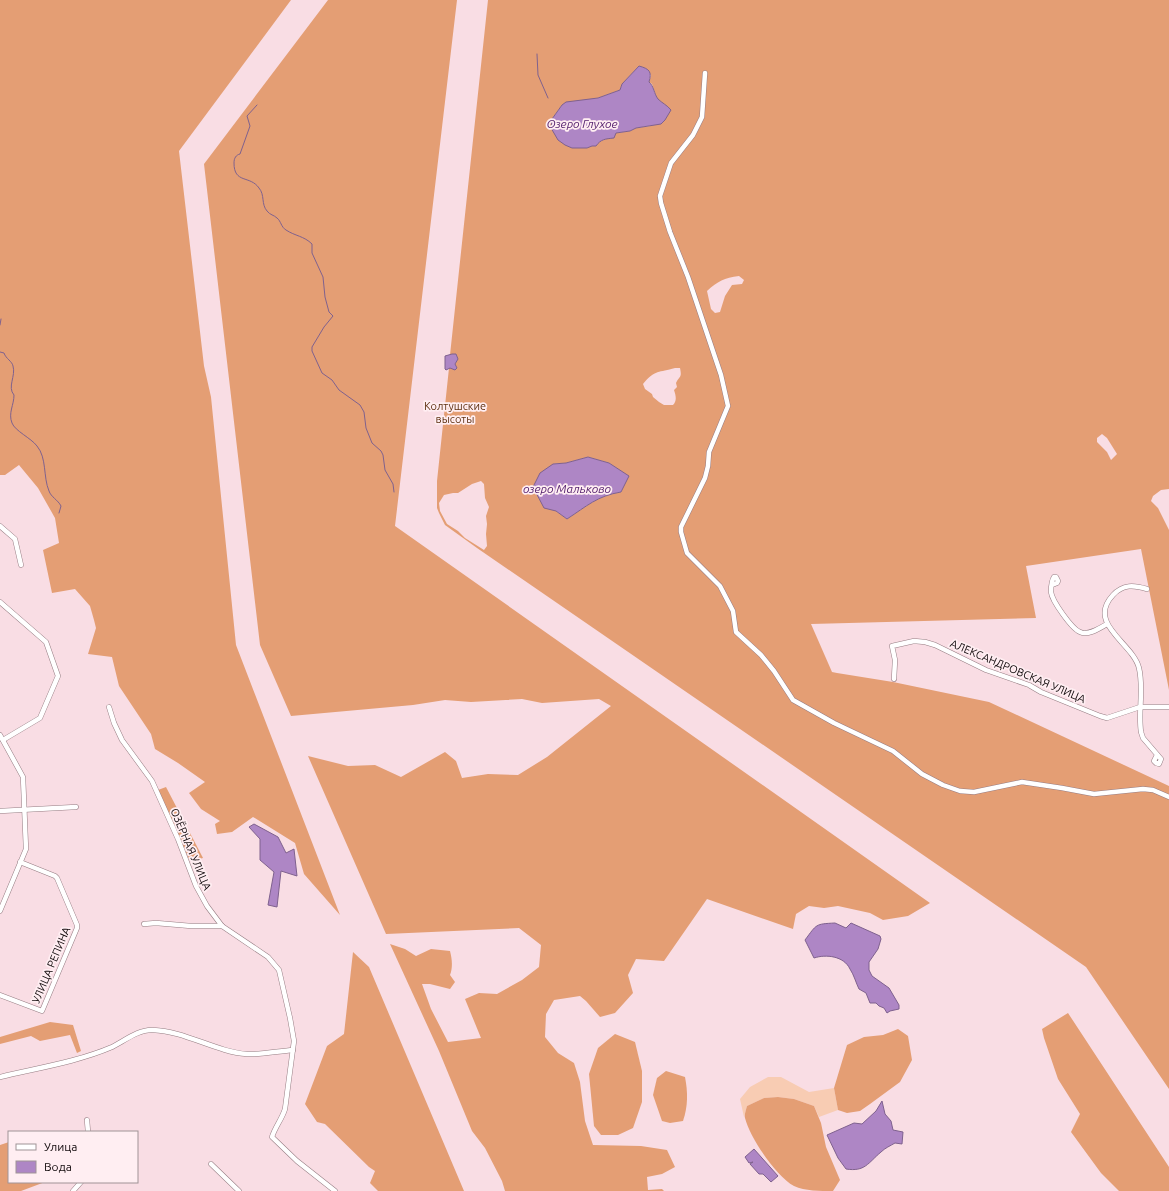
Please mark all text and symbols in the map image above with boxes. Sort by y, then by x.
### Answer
water label: Озеро Глухое [546,117,618,130]
park label: Колтушские высоты [424,400,486,425]
water label: озеро Мальково [523,482,612,495]
street label: АЛЕКСАНДРОВСКАЯ УЛИЦА [949,637,1088,705]
street label: ОЗЁРНАЯ УЛИЦА [168,806,214,893]
street label: УЛИЦА РЕПИНА [29,924,73,1005]
legend [8,1131,138,1183]
text: Улица [44,1140,77,1153]
text: Вода [44,1160,72,1173]

